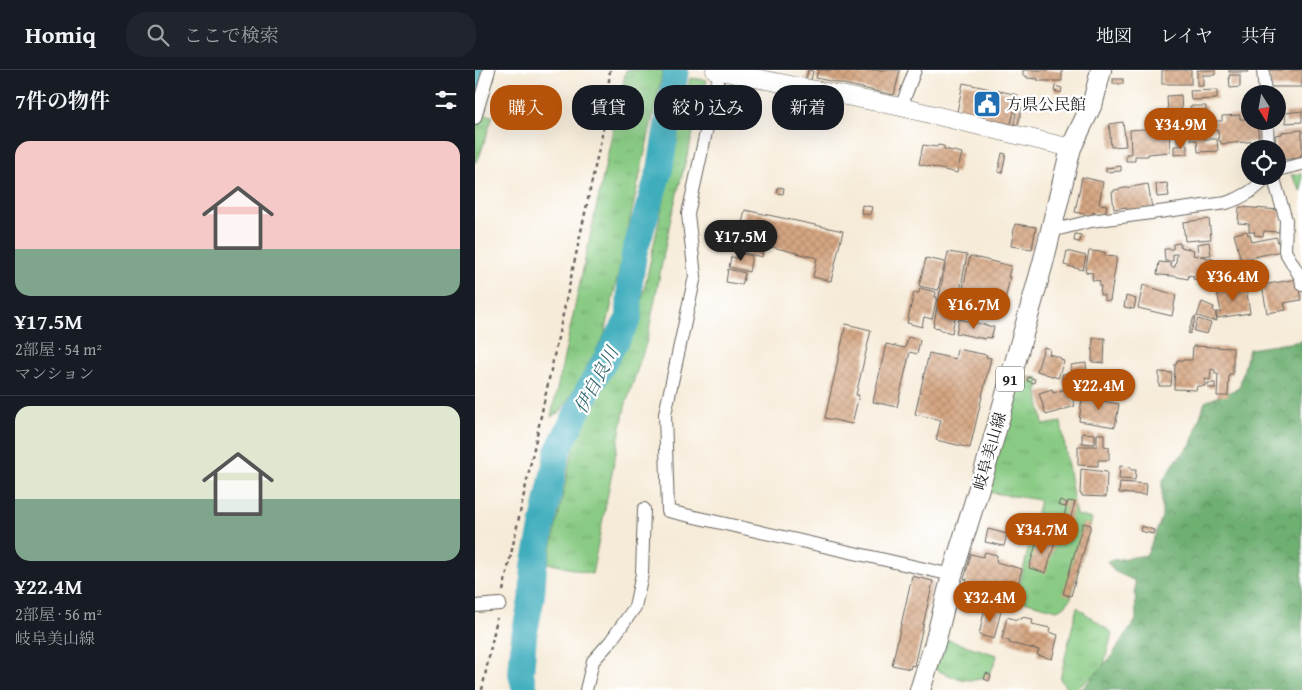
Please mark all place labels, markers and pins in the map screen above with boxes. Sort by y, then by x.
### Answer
public building icon: 方県公民館 [972,89,1002,119]
place label: 方県公民館 [1006,92,1086,116]
pin: ¥34.9M [1140,108,1222,150]
pin: ¥17.5M [700,220,782,262]
pin: ¥36.4M [1192,260,1274,302]
pin: ¥16.7M [933,288,1015,330]
pin: ¥22.4M [1058,368,1140,411]
pin: ¥34.7M [1001,512,1083,555]
pin: ¥32.4M [949,580,1031,623]

